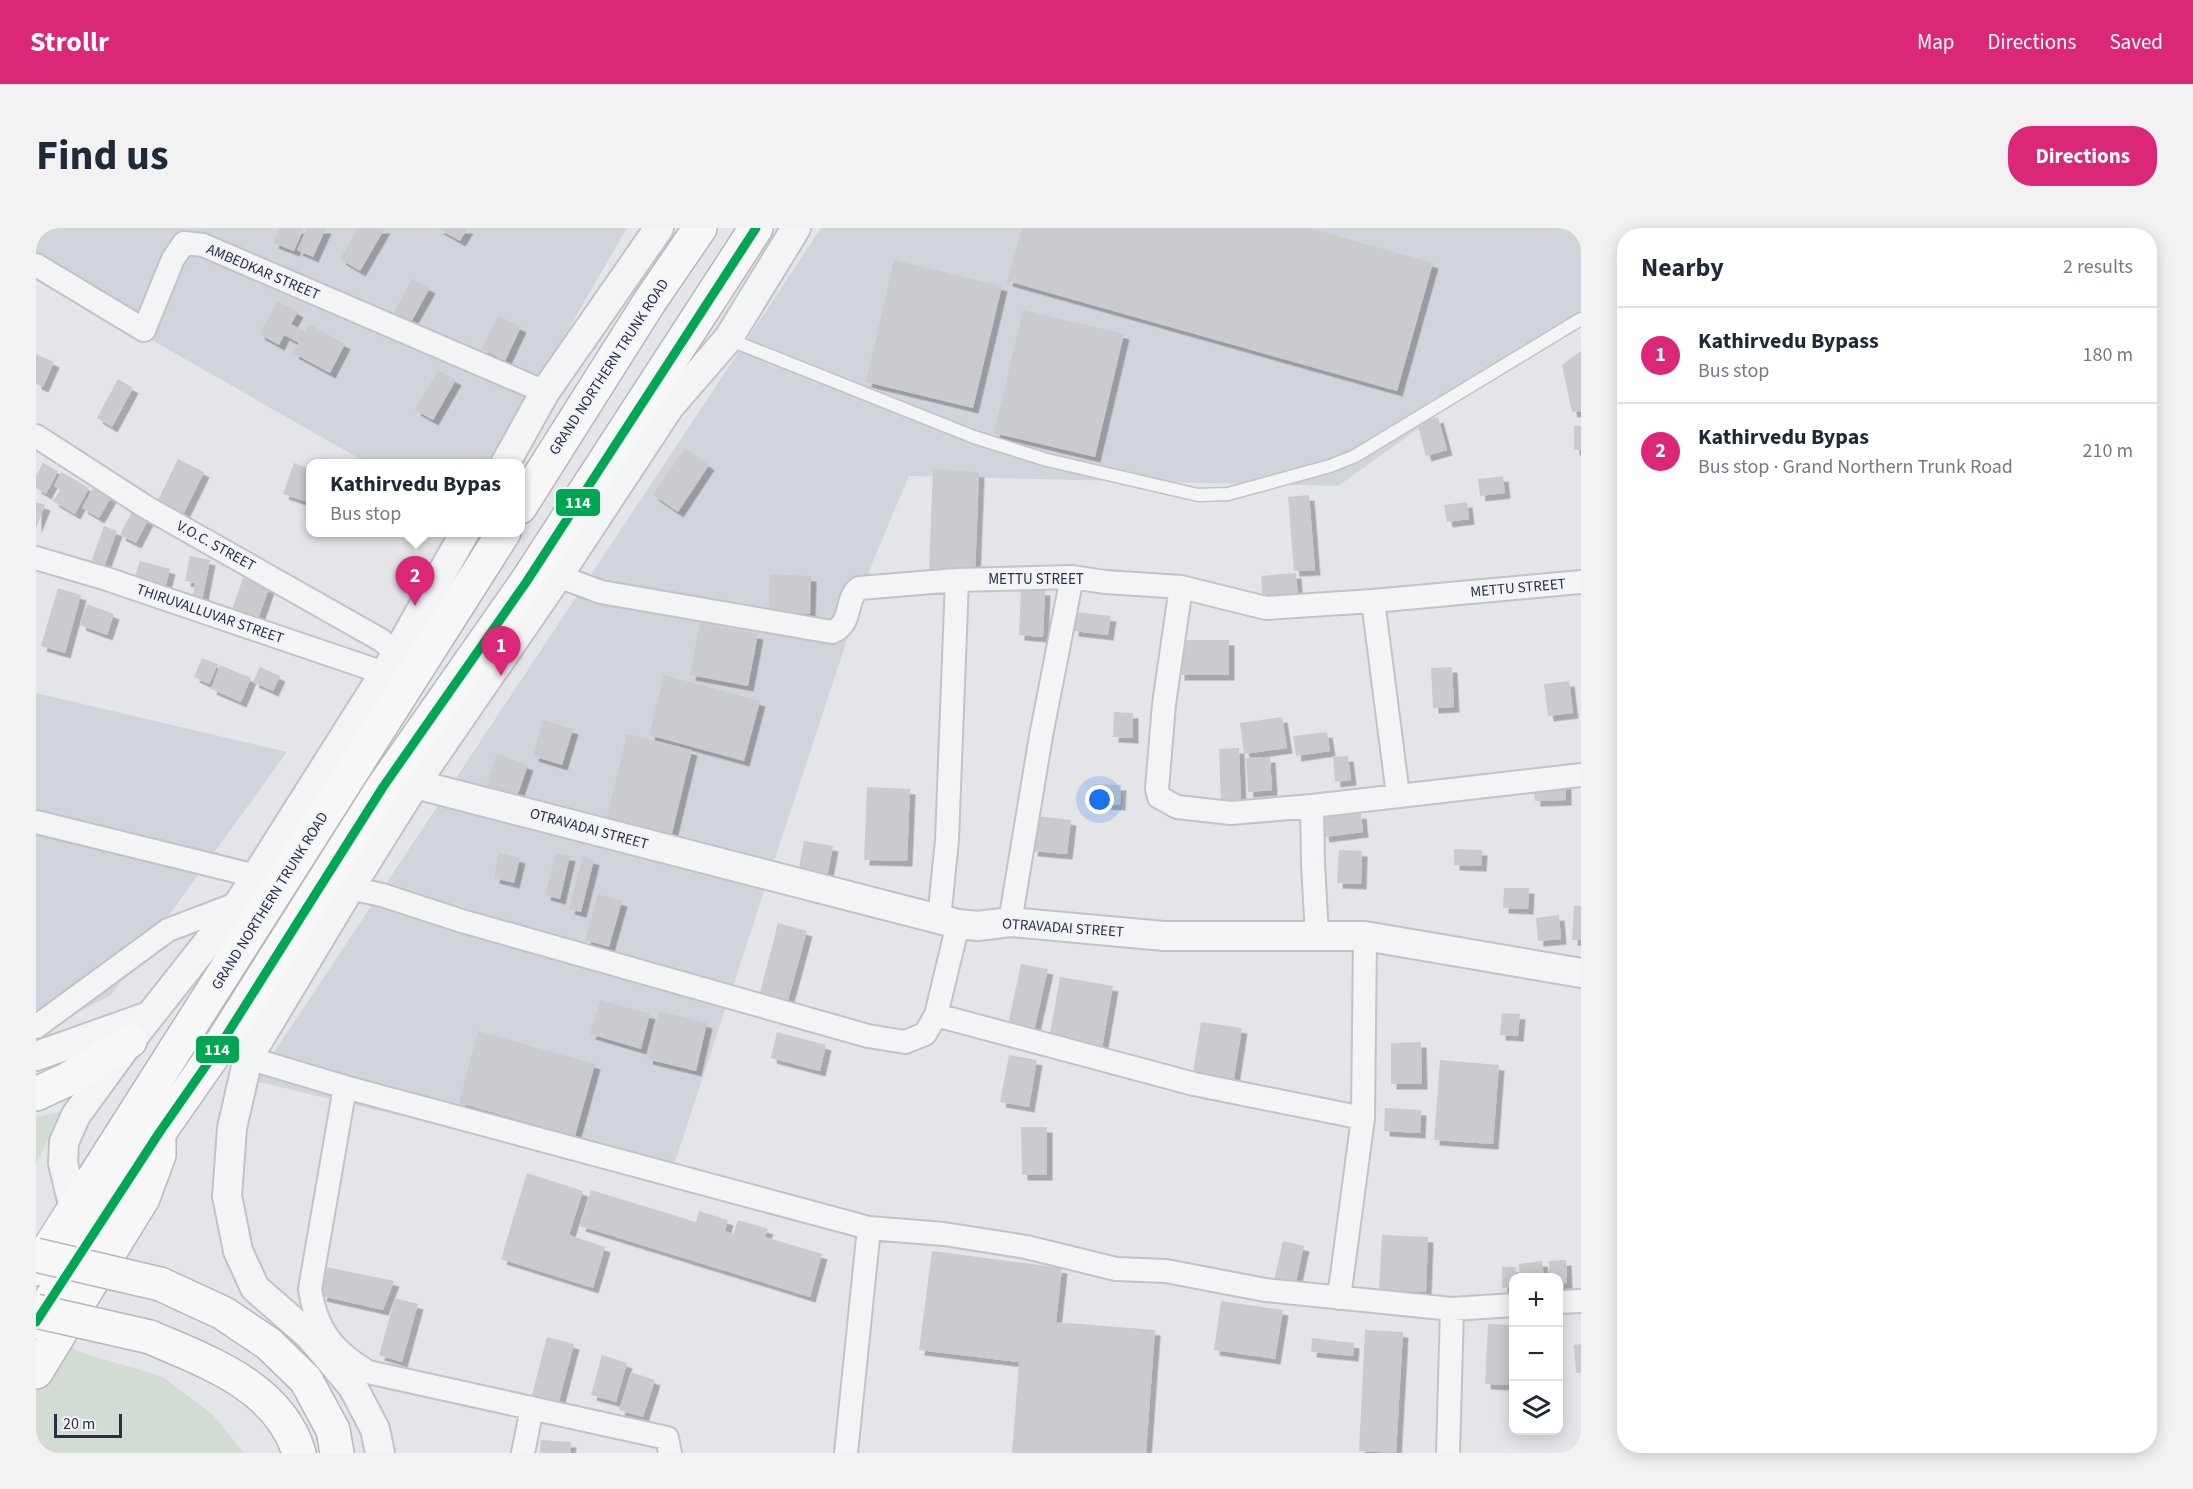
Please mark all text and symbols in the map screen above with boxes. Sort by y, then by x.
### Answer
text: Strollr [30,22,109,62]
text: Map [1917,27,1955,57]
text: Directions [1988,27,2076,57]
text: Saved [2109,27,2163,57]
text: Find us [36,126,169,186]
button: Directions [2008,126,2157,186]
street label: AMBEDKAR STREET [203,239,323,305]
text: Nearby [1641,249,1724,286]
text: 2 results [2063,253,2133,281]
street label: GRAND NORTHERN TRUNK ROAD [544,275,674,459]
text: Kathirvedu Bypass [1698,325,1879,357]
text: 1 [1655,341,1666,369]
text: 180 m [2083,341,2133,369]
text: Bus stop [1698,357,1769,385]
text: Kathirvedu Bypas [1698,421,1869,453]
text: 2 [1655,437,1666,465]
text: 210 m [2083,437,2133,465]
text: Bus stop · Grand Northern Trunk Road [1698,453,2013,481]
popup [306,459,525,537]
text: Kathirvedu Bypas [330,468,501,500]
line badge: 114 [555,488,601,517]
text: 114 [565,492,591,514]
text: Bus stop [330,500,401,528]
street label: V.O.C. STREET [173,516,259,576]
pin: 2 [396,556,434,606]
street label: METTU STREET [988,569,1084,590]
street label: METTU STREET [1469,573,1567,603]
street label: THIRUVALLUVAR STREET [133,579,287,649]
pin: 1 [482,626,520,676]
your location [1085,785,1114,814]
street label: OTRAVADAI STREET [527,803,651,855]
street label: GRAND NORTHERN TRUNK ROAD [206,808,334,994]
street label: OTRAVADAI STREET [1001,913,1125,943]
line badge: 114 [195,1035,240,1064]
text: 114 [204,1039,230,1061]
map controls [1509,1273,1563,1435]
button: + [1509,1273,1563,1327]
button: − [1509,1327,1563,1381]
button: layers [1509,1381,1563,1435]
scale bar [54,1411,122,1438]
text: 20 m [63,1413,95,1435]

